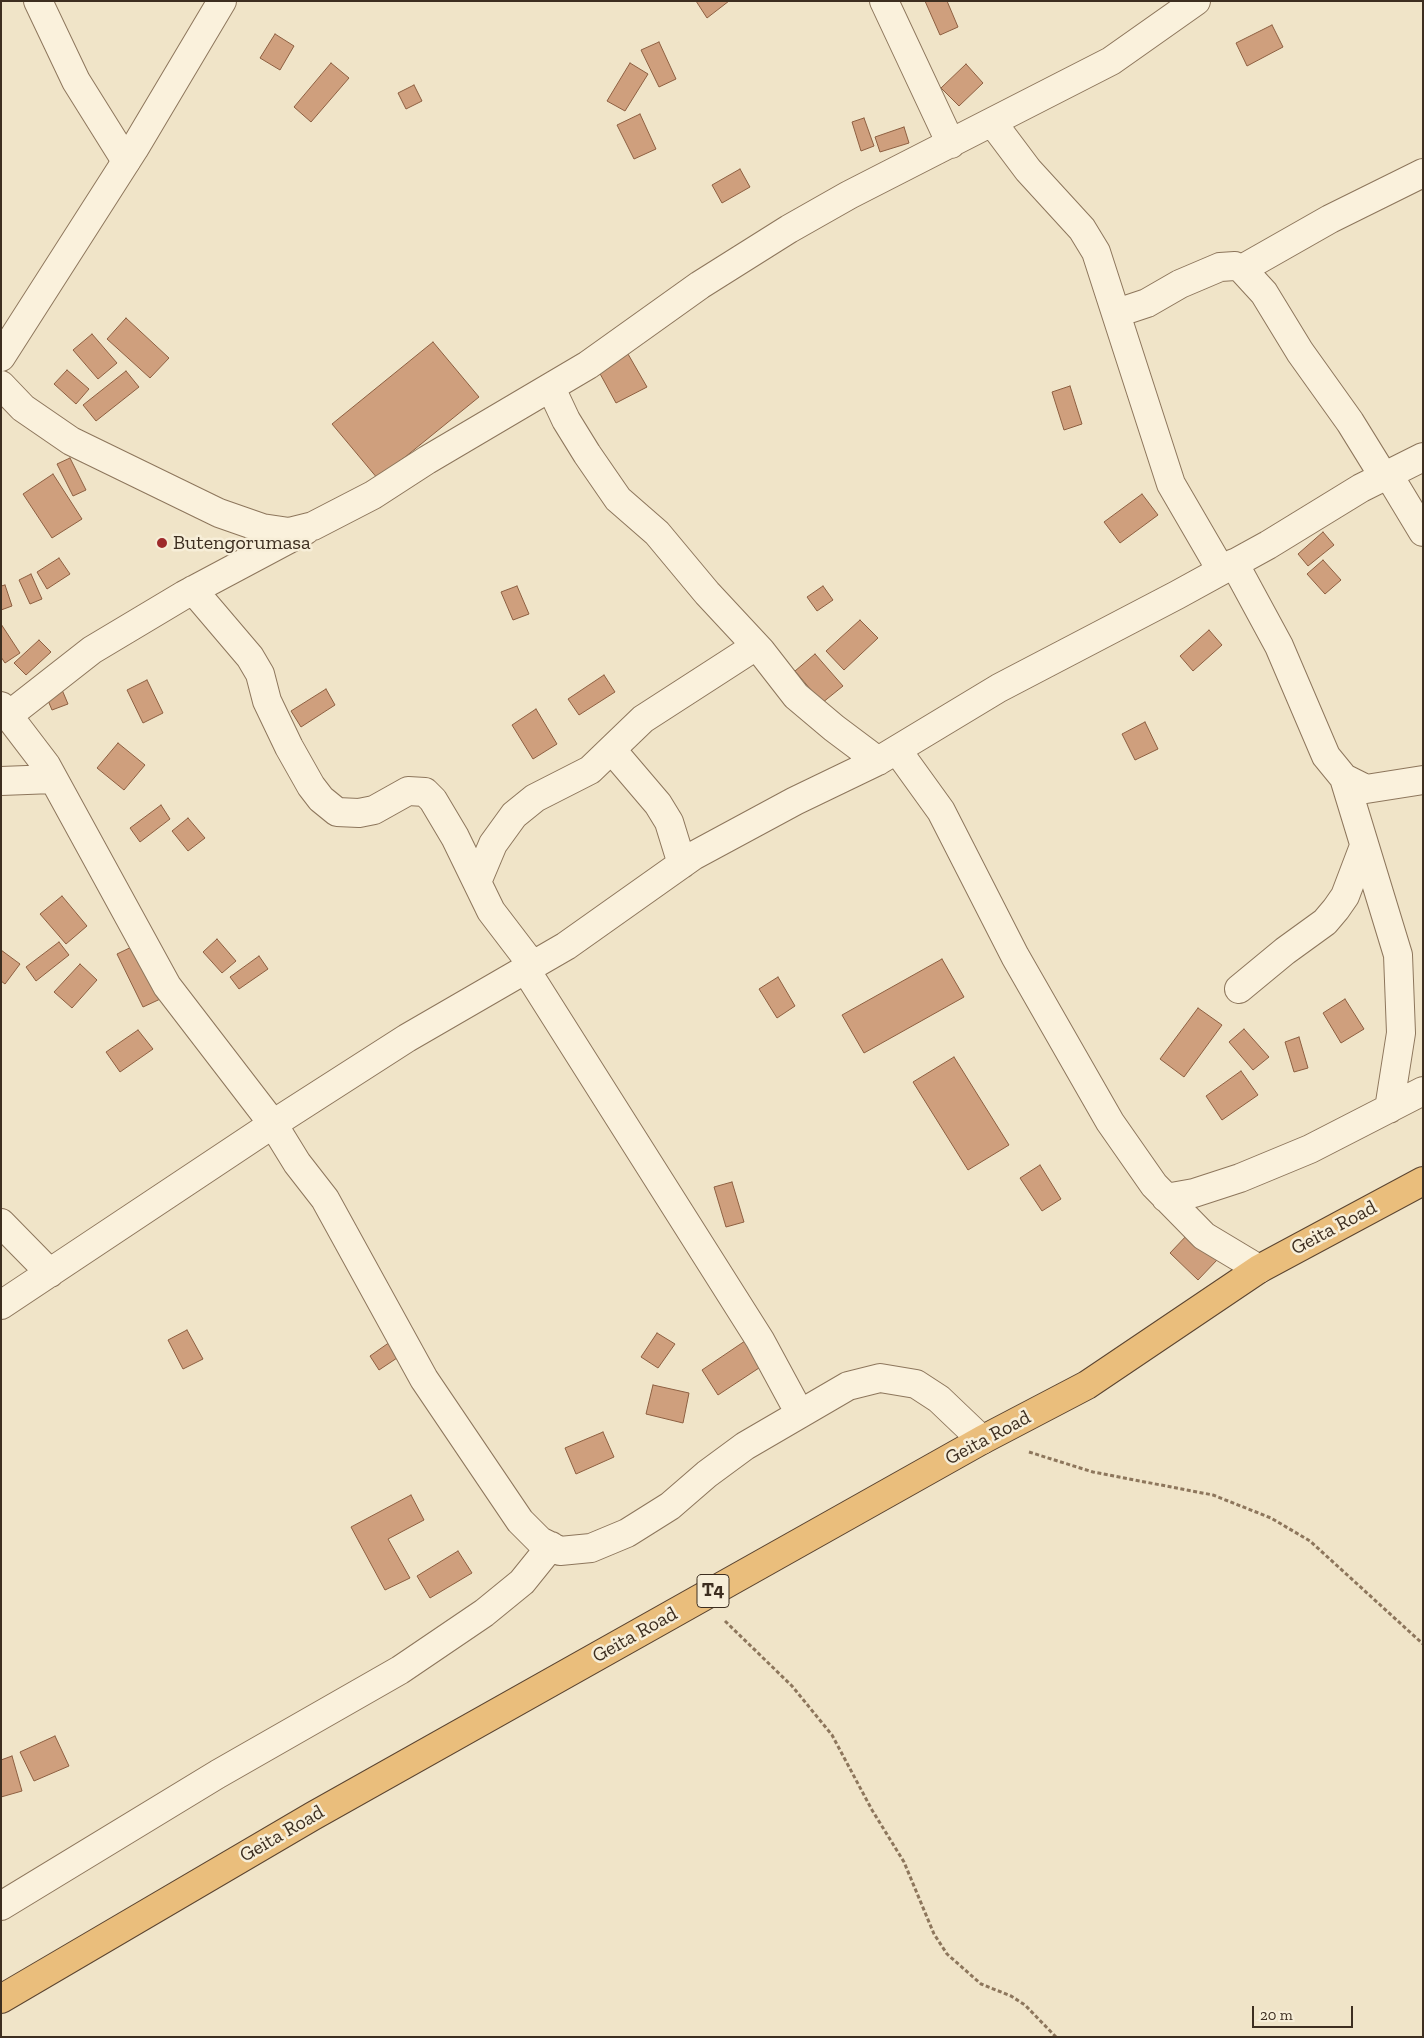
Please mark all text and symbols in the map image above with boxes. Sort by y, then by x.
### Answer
place label: Butengorumasa [173,531,311,555]
marker: Butengorumasa [155,536,169,550]
street label: Geita Road [1287,1195,1381,1261]
street label: Geita Road [941,1405,1035,1471]
road number: T4 [697,1574,729,1608]
street label: Geita Road [588,1602,682,1668]
street label: Geita Road [236,1800,328,1868]
scale bar [1254,1996,1355,2028]
text: 20 m [1260,2006,1293,2024]

